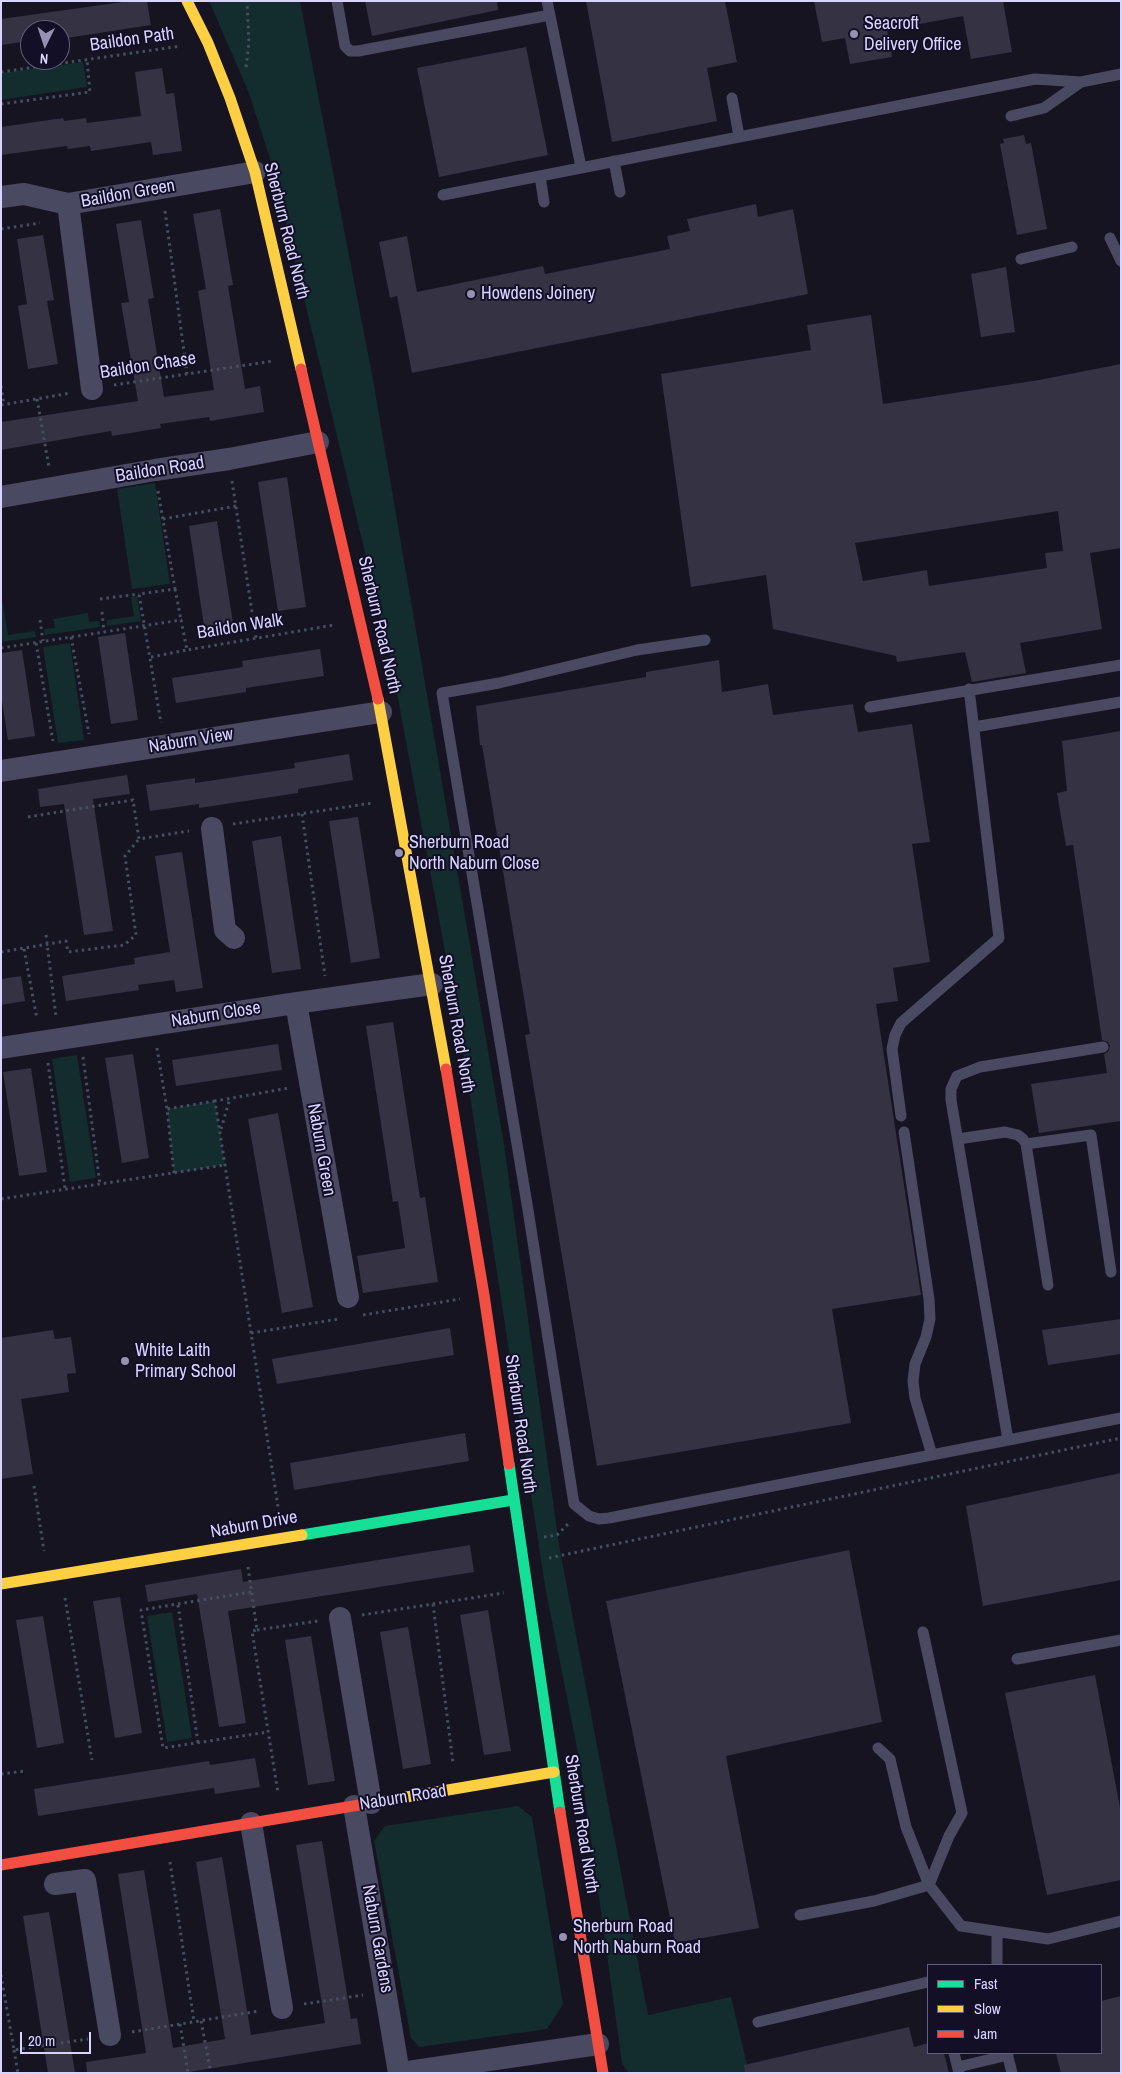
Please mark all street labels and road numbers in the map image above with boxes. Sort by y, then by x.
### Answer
street label: Baildon Path [89,23,175,57]
street label: Sherburn Road North [259,160,313,302]
street label: Baildon Green [79,175,177,213]
street label: Baildon Chase [98,348,198,384]
street label: Baildon Road [114,452,206,488]
street label: Sherburn Road North [353,554,405,696]
street label: Baildon Walk [196,610,284,644]
street label: Naburn View [147,724,235,758]
street label: Sherburn Road North [433,953,479,1095]
street label: Naburn Close [170,997,262,1033]
street label: Naburn Green [302,1102,340,1198]
street label: Sherburn Road North [500,1353,540,1495]
street label: Naburn Drive [209,1507,299,1543]
street label: Sherburn Road North [559,1753,603,1895]
street label: Naburn Road [358,1780,448,1816]
street label: Naburn Gardens [357,1883,397,1995]

